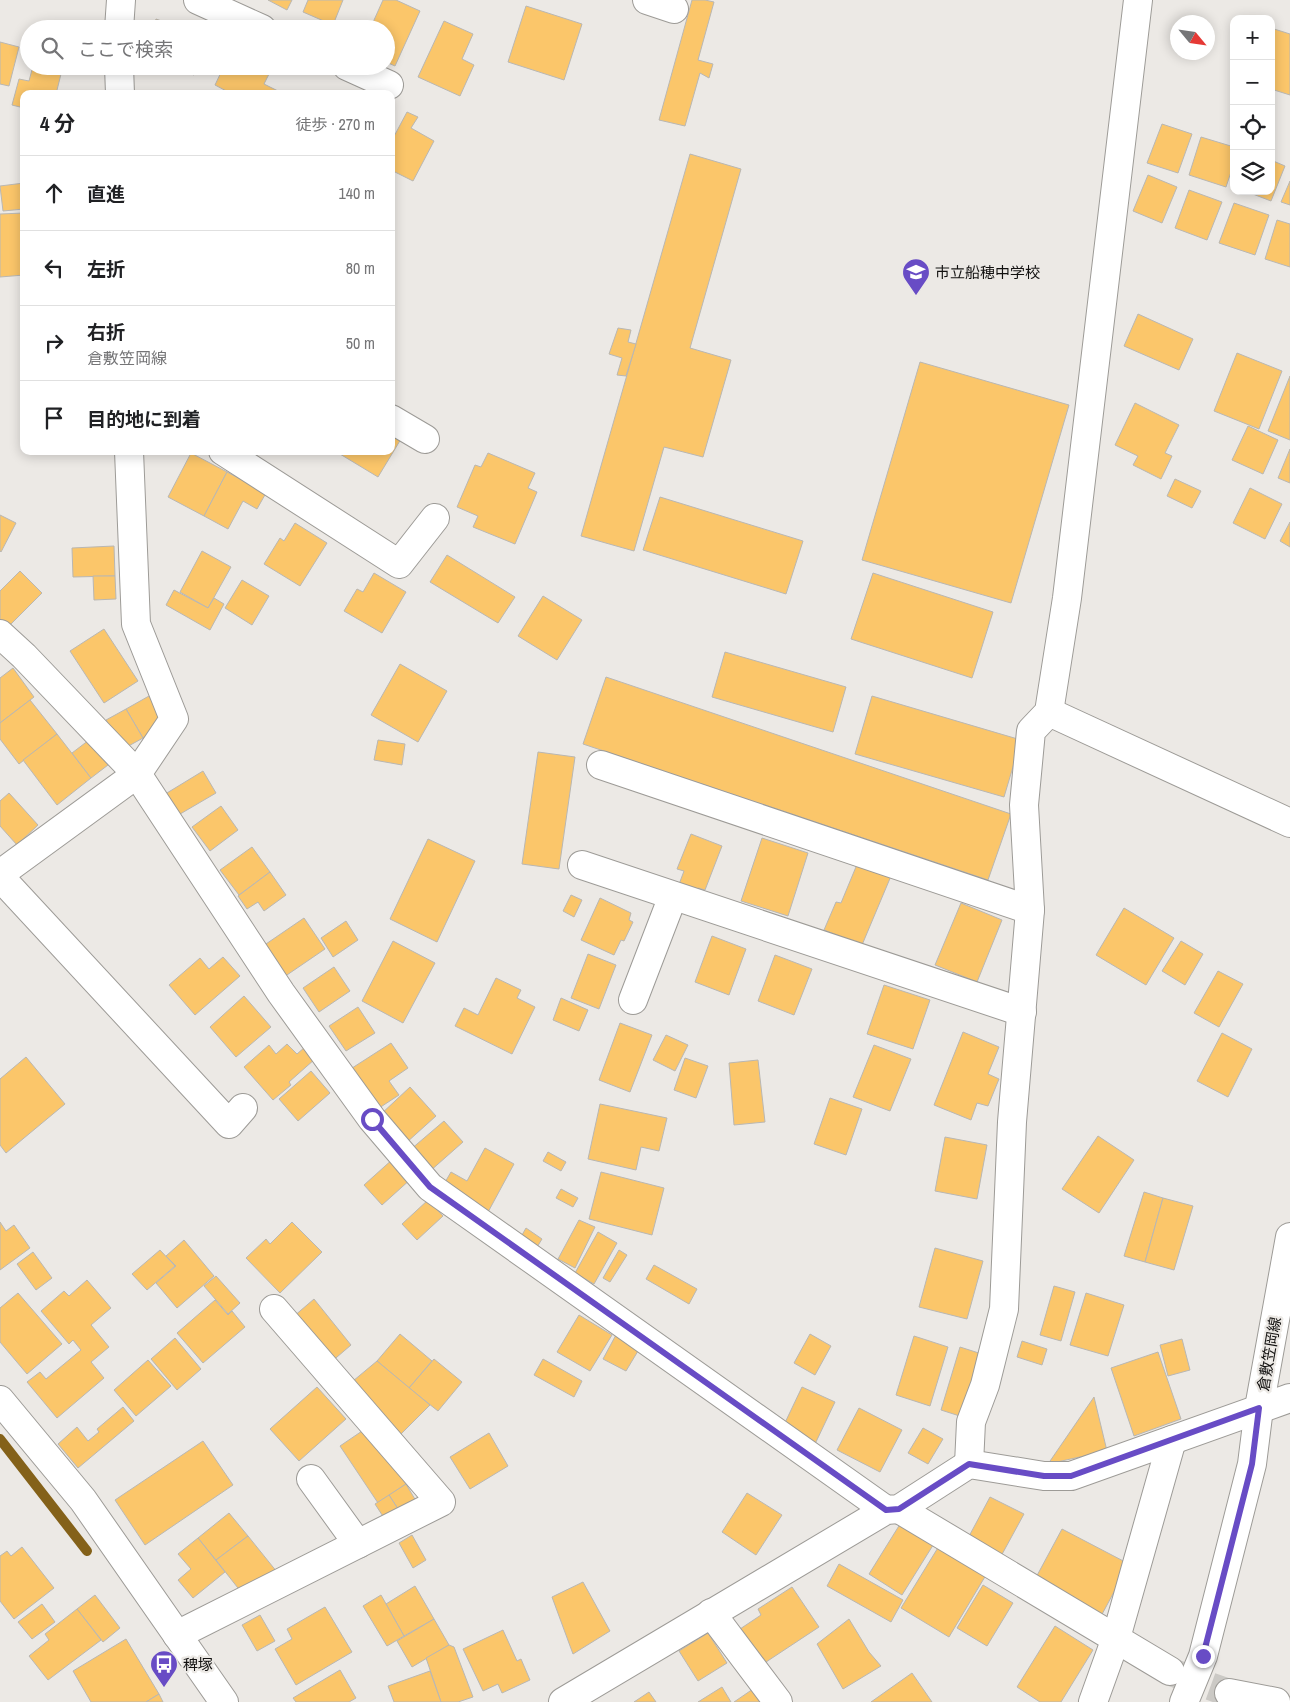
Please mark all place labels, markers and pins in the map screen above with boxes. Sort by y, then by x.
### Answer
school or university icon: 市立船穂中学校 [901,257,931,296]
place label: 市立船穂中学校 [935,262,1040,283]
bus stop icon: 稗塚 [149,1649,179,1688]
place label: 稗塚 [183,1654,213,1675]

